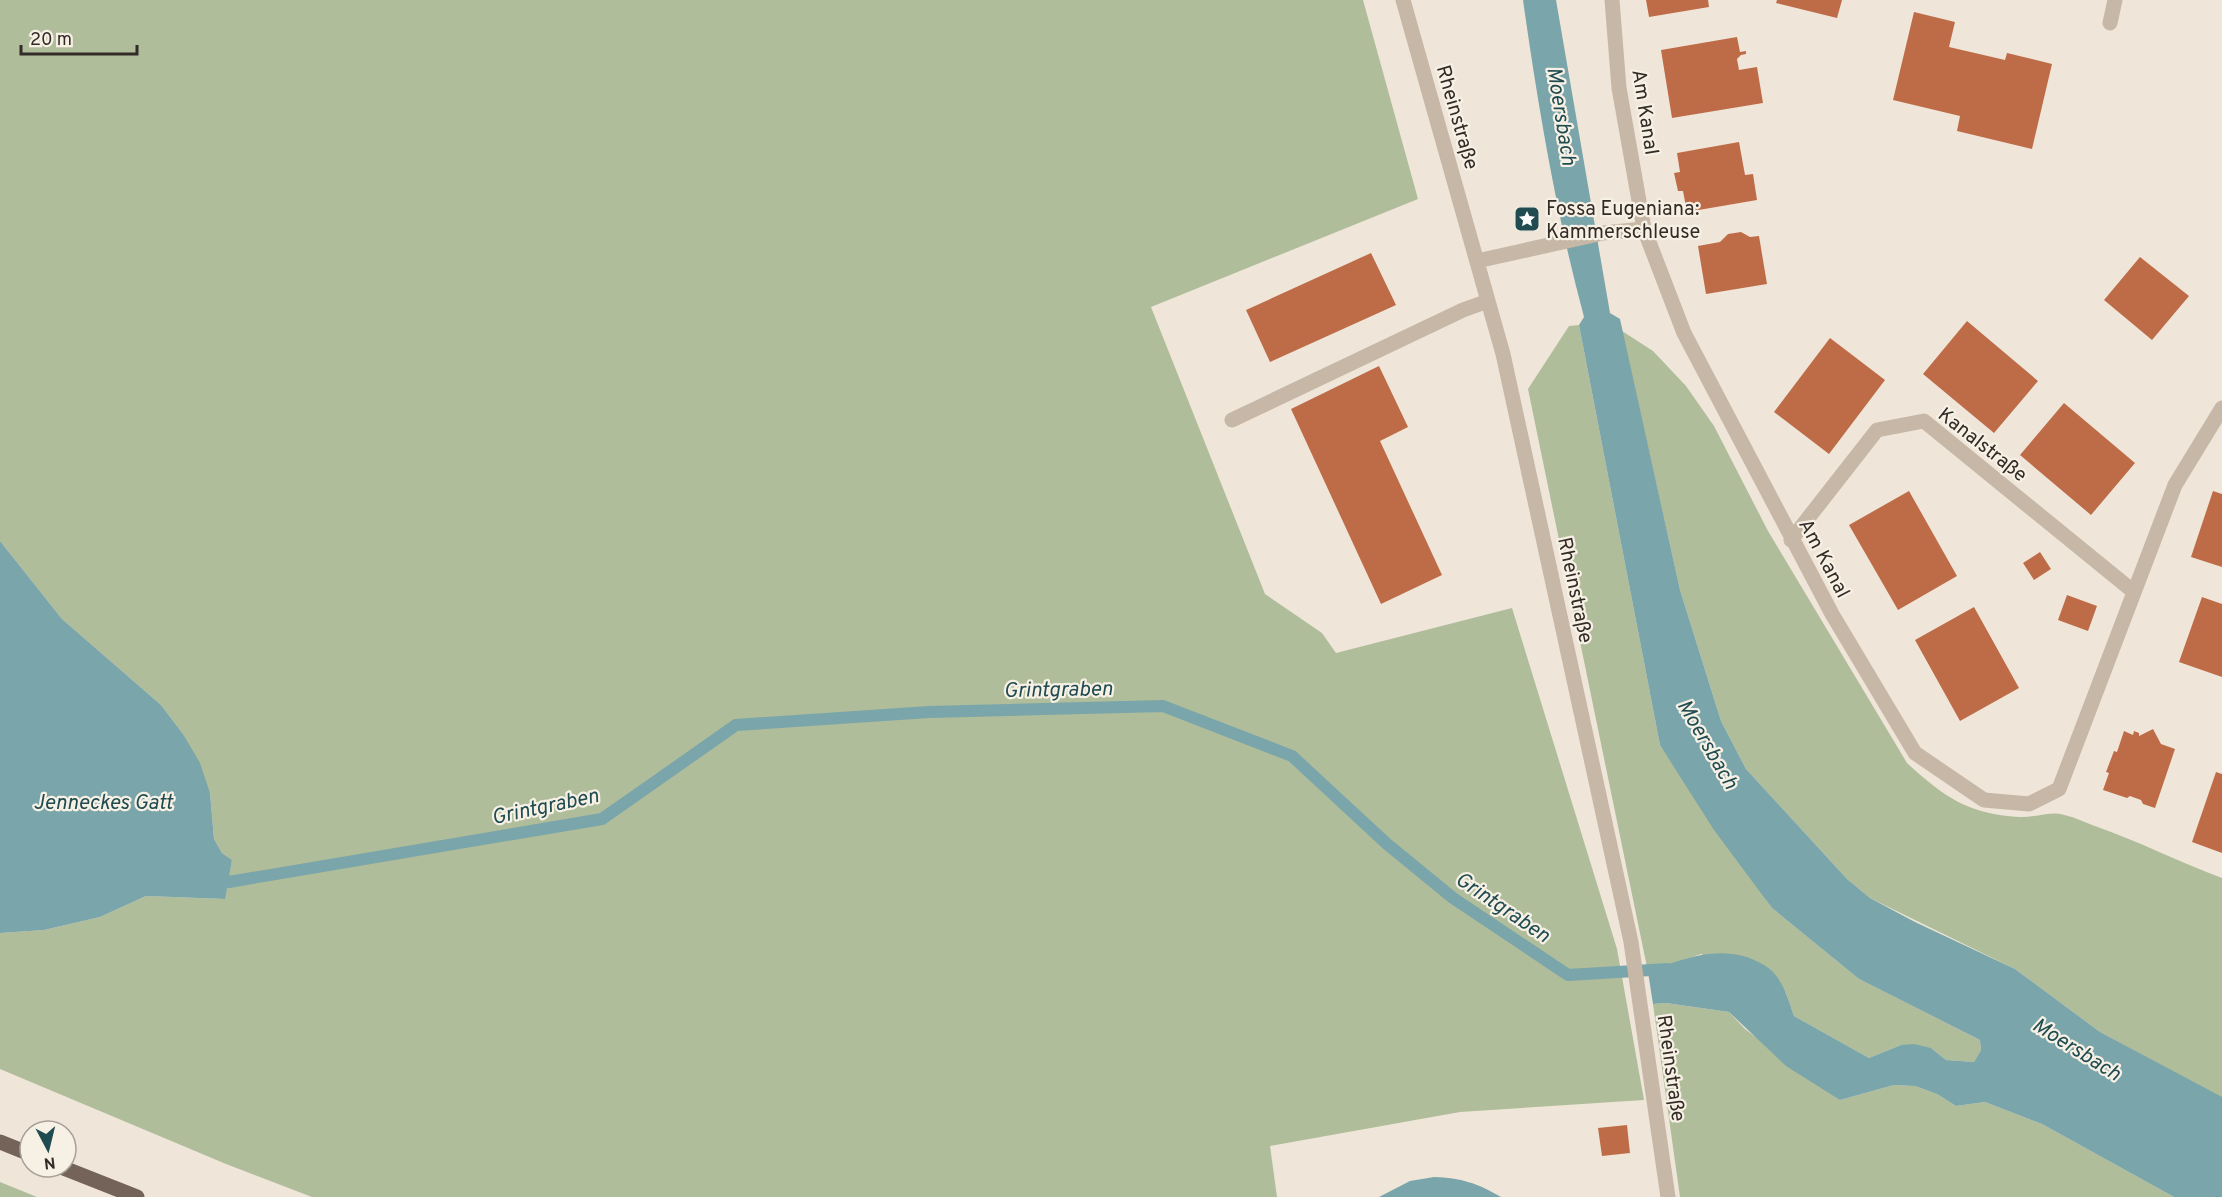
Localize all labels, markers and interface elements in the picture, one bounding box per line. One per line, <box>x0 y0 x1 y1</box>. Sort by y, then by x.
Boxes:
scale bar <box>21 18 136 56</box>
text: 20 m <box>30 29 72 52</box>
street label: Rheinstraße <box>1429 62 1483 173</box>
water label: Moersbach <box>1539 65 1582 168</box>
street label: Am Kanal <box>1624 68 1664 157</box>
place label: Fossa Eugeniana: Kammerschleuse <box>1546 197 1700 246</box>
place icon: Fossa Eugeniana: Kammerschleuse <box>1512 204 1542 234</box>
street label: Kanalstraße <box>1932 403 2032 489</box>
street label: Am Kanal <box>1792 515 1855 603</box>
street label: Rheinstraße <box>1550 535 1598 646</box>
water label: Grintgraben <box>1003 676 1113 705</box>
water label: Moersbach <box>1670 695 1744 795</box>
water label: Grintgraben <box>489 783 602 832</box>
water label: Jenneckes Gatt <box>33 790 174 817</box>
water label: Grintgraben <box>1449 867 1555 950</box>
water label: Moersbach <box>2027 1012 2126 1088</box>
street label: Rheinstraße <box>1650 1013 1690 1123</box>
north arrow <box>18 1119 78 1179</box>
text: N <box>43 1151 57 1173</box>

